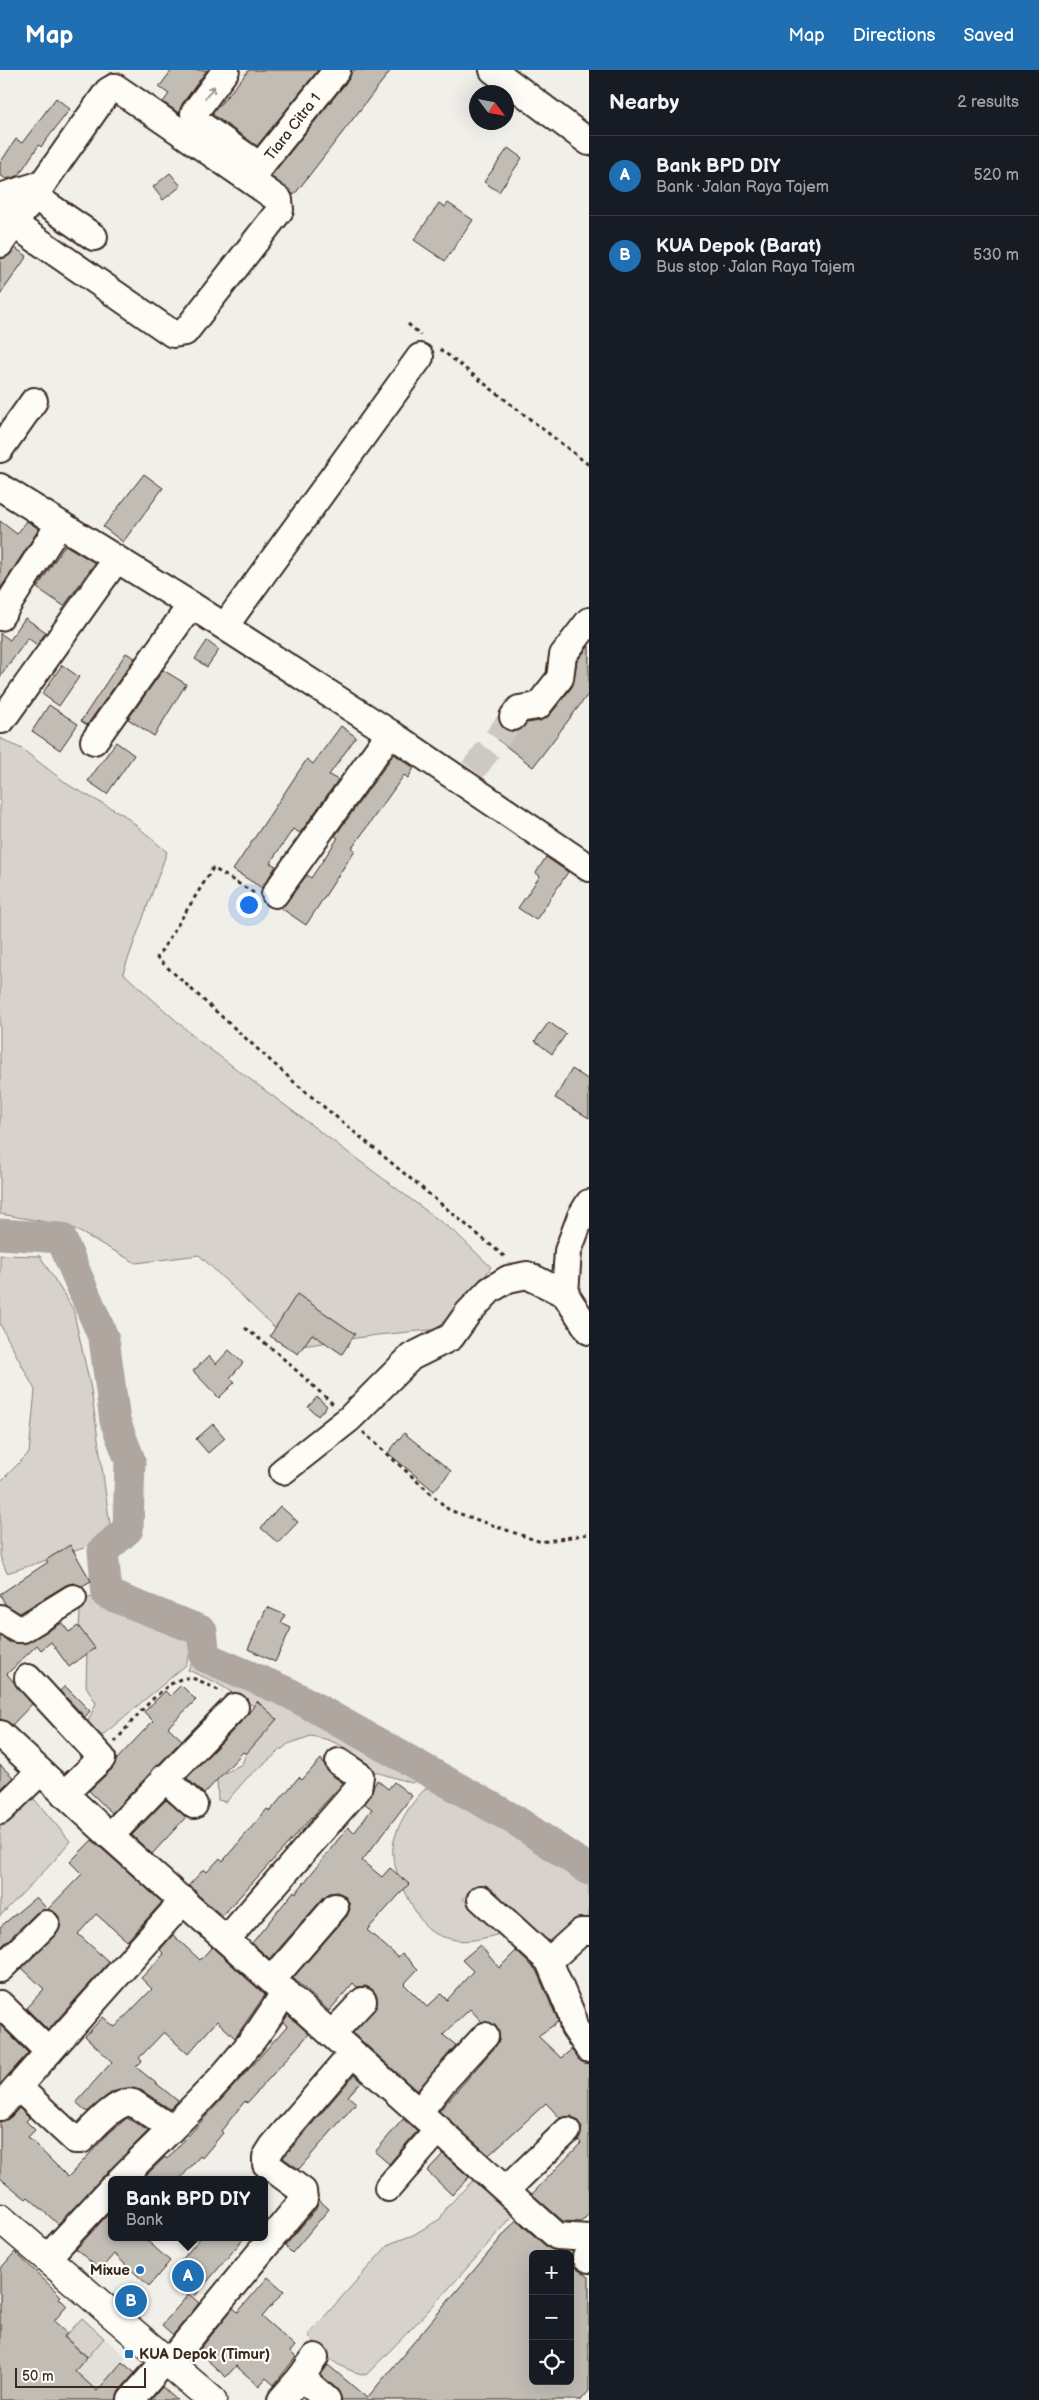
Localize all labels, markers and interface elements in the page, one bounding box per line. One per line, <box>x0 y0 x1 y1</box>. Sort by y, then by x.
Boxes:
text: Map <box>25 21 73 50</box>
text: Map <box>789 25 825 46</box>
text: Directions <box>853 25 935 46</box>
text: Saved <box>963 25 1014 46</box>
one-way arrow <box>205 85 215 99</box>
north arrow <box>469 85 514 130</box>
street label: Tiara Citra 1 <box>261 90 325 164</box>
text: Nearby <box>609 90 679 115</box>
text: 2 results <box>957 93 1019 112</box>
text: Bank BPD DIY <box>656 155 781 178</box>
text: A <box>620 166 630 185</box>
text: 520 m <box>973 166 1019 185</box>
text: Bank · Jalan Raya Tajem <box>656 178 829 197</box>
text: KUA Depok (Barat) <box>656 235 822 258</box>
text: B <box>619 246 631 265</box>
text: 530 m <box>973 246 1019 265</box>
text: Bus stop · Jalan Raya Tajem <box>656 258 855 277</box>
your location <box>236 892 262 918</box>
popup <box>108 2176 268 2241</box>
text: Bank BPD DIY <box>126 2188 250 2211</box>
text: Bank <box>126 2211 163 2230</box>
map controls <box>529 2250 574 2385</box>
button: + <box>529 2250 574 2295</box>
pin: A <box>172 2257 204 2295</box>
place label: Mixue <box>90 2261 130 2280</box>
marker: Mixue <box>134 2264 146 2276</box>
pin: B <box>115 2282 147 2320</box>
button: − <box>529 2295 574 2340</box>
button: locate <box>529 2340 574 2385</box>
place label: KUA Depok (Timur) <box>139 2345 270 2364</box>
marker: KUA Depok (Timur) <box>123 2348 135 2360</box>
scale bar <box>15 2365 146 2388</box>
text: 50 m <box>22 2368 54 2385</box>

